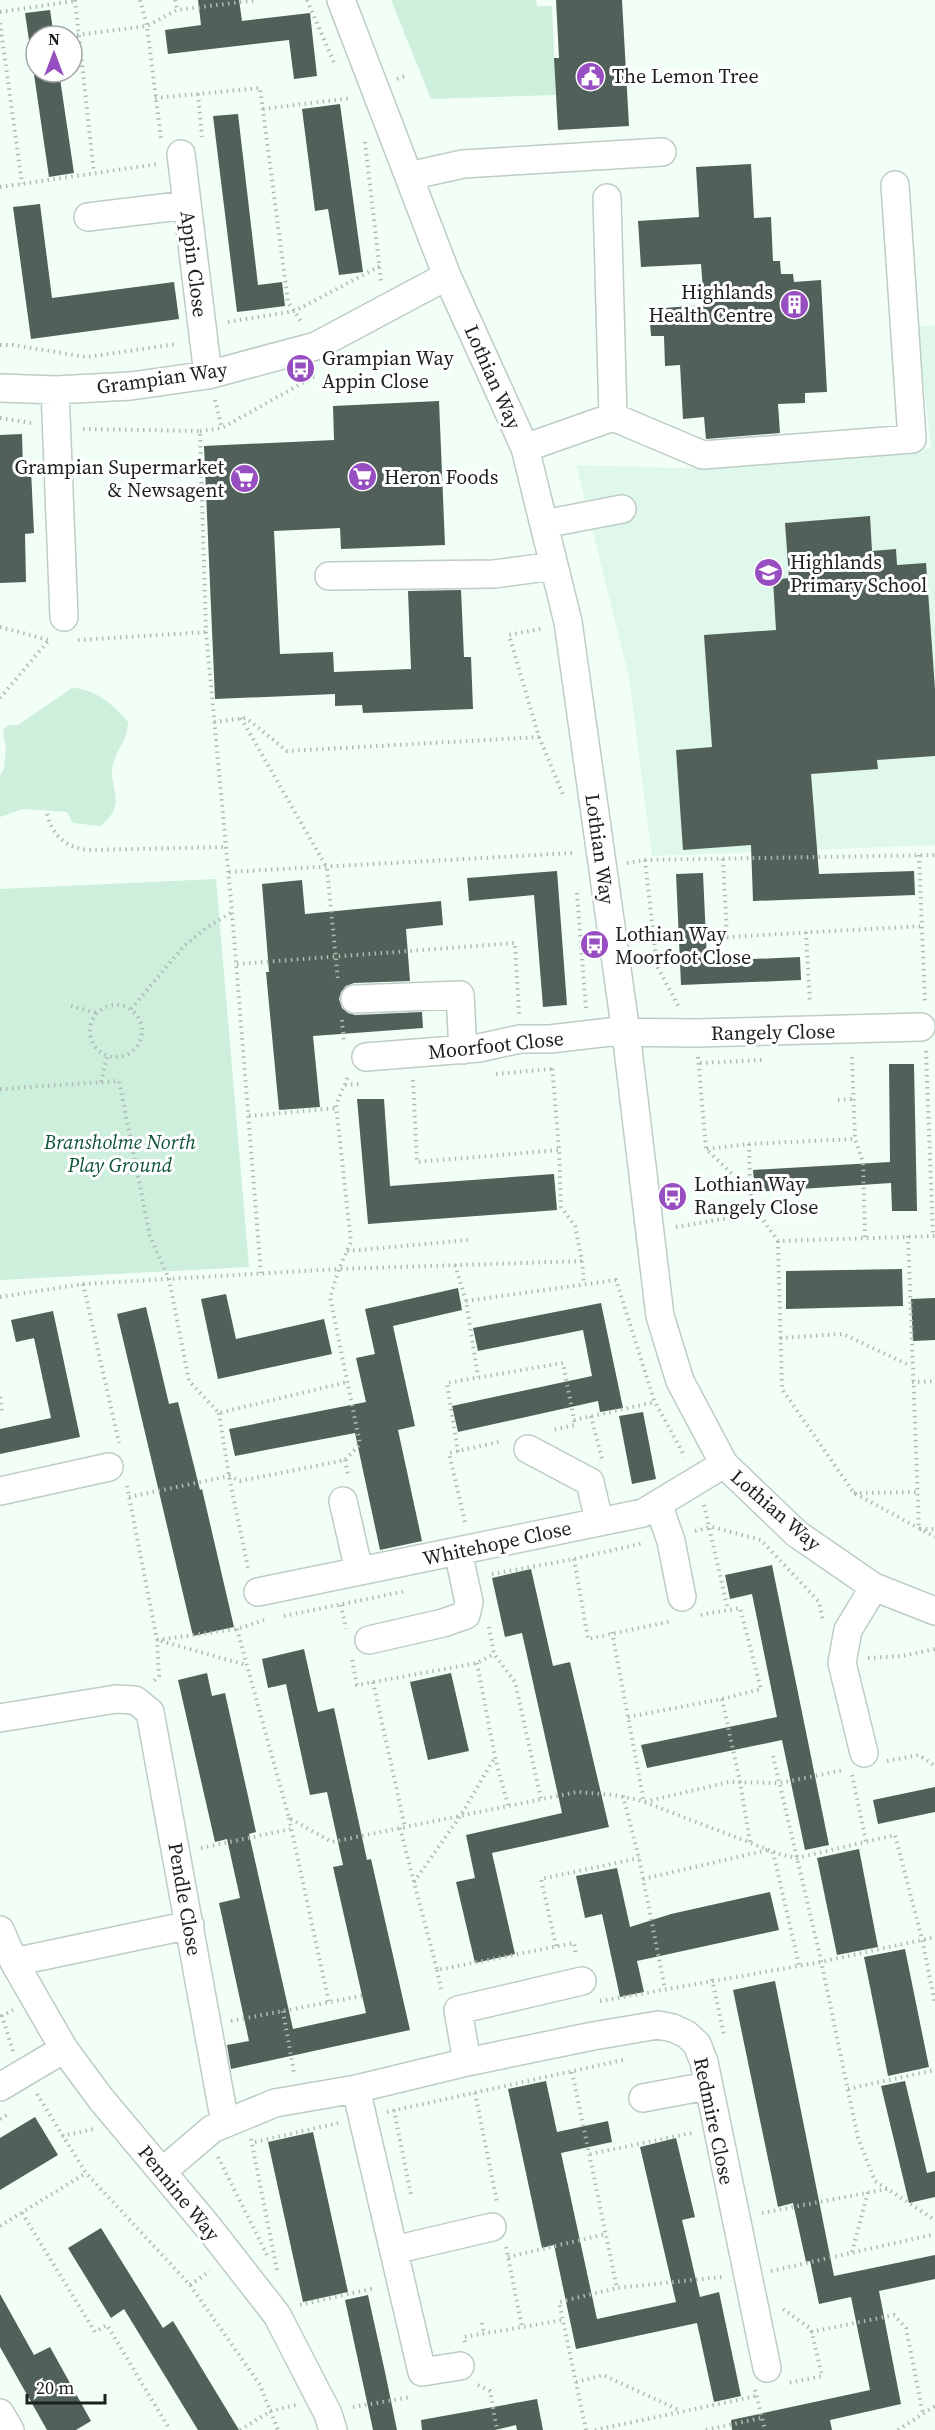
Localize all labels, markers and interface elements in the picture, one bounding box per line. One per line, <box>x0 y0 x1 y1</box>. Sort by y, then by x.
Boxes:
north arrow <box>24 24 84 84</box>
text: N <box>48 28 60 50</box>
public building icon: The Lemon Tree <box>575 60 607 92</box>
place label: The Lemon Tree <box>612 62 759 90</box>
street label: Appin Close <box>174 209 214 319</box>
place label: Highlands Health Centre <box>649 278 773 329</box>
building icon: Highlands Health Centre <box>778 288 810 320</box>
street label: Lothian Way <box>458 320 529 434</box>
place label: Grampian Way Appin Close <box>322 344 454 395</box>
bus stop icon: Grampian Way Appin Close <box>285 353 317 385</box>
street label: Grampian Way <box>95 355 230 401</box>
place label: Grampian Supermarket & Newsagent <box>14 453 224 504</box>
supermarket icon: Heron Foods <box>347 461 379 493</box>
supermarket icon: Grampian Supermarket & Newsagent <box>229 463 261 495</box>
place label: Heron Foods <box>384 463 498 491</box>
place label: Highlands Primary School <box>790 548 927 599</box>
school or university icon: Highlands Primary School <box>753 557 785 589</box>
street label: Lothian Way <box>578 792 622 907</box>
place label: Lothian Way Moorfoot Close <box>615 920 751 971</box>
bus stop icon: Lothian Way Moorfoot Close <box>578 929 610 961</box>
street label: Rangely Close <box>711 1017 835 1047</box>
street label: Moorfoot Close <box>427 1024 565 1066</box>
park label: Bransholme North Play Ground <box>43 1128 196 1179</box>
place label: Lothian Way Rangely Close <box>694 1170 818 1221</box>
bus stop icon: Lothian Way Rangely Close <box>657 1180 689 1212</box>
street label: Lothian Way <box>725 1463 828 1558</box>
street label: Whitehope Close <box>420 1514 574 1572</box>
street label: Pendle Close <box>161 1840 209 1958</box>
street label: Redmire Close <box>687 2055 741 2187</box>
street label: Pennine Way <box>132 2139 227 2248</box>
scale bar <box>27 2367 105 2405</box>
text: 20 m <box>36 2375 74 2400</box>

